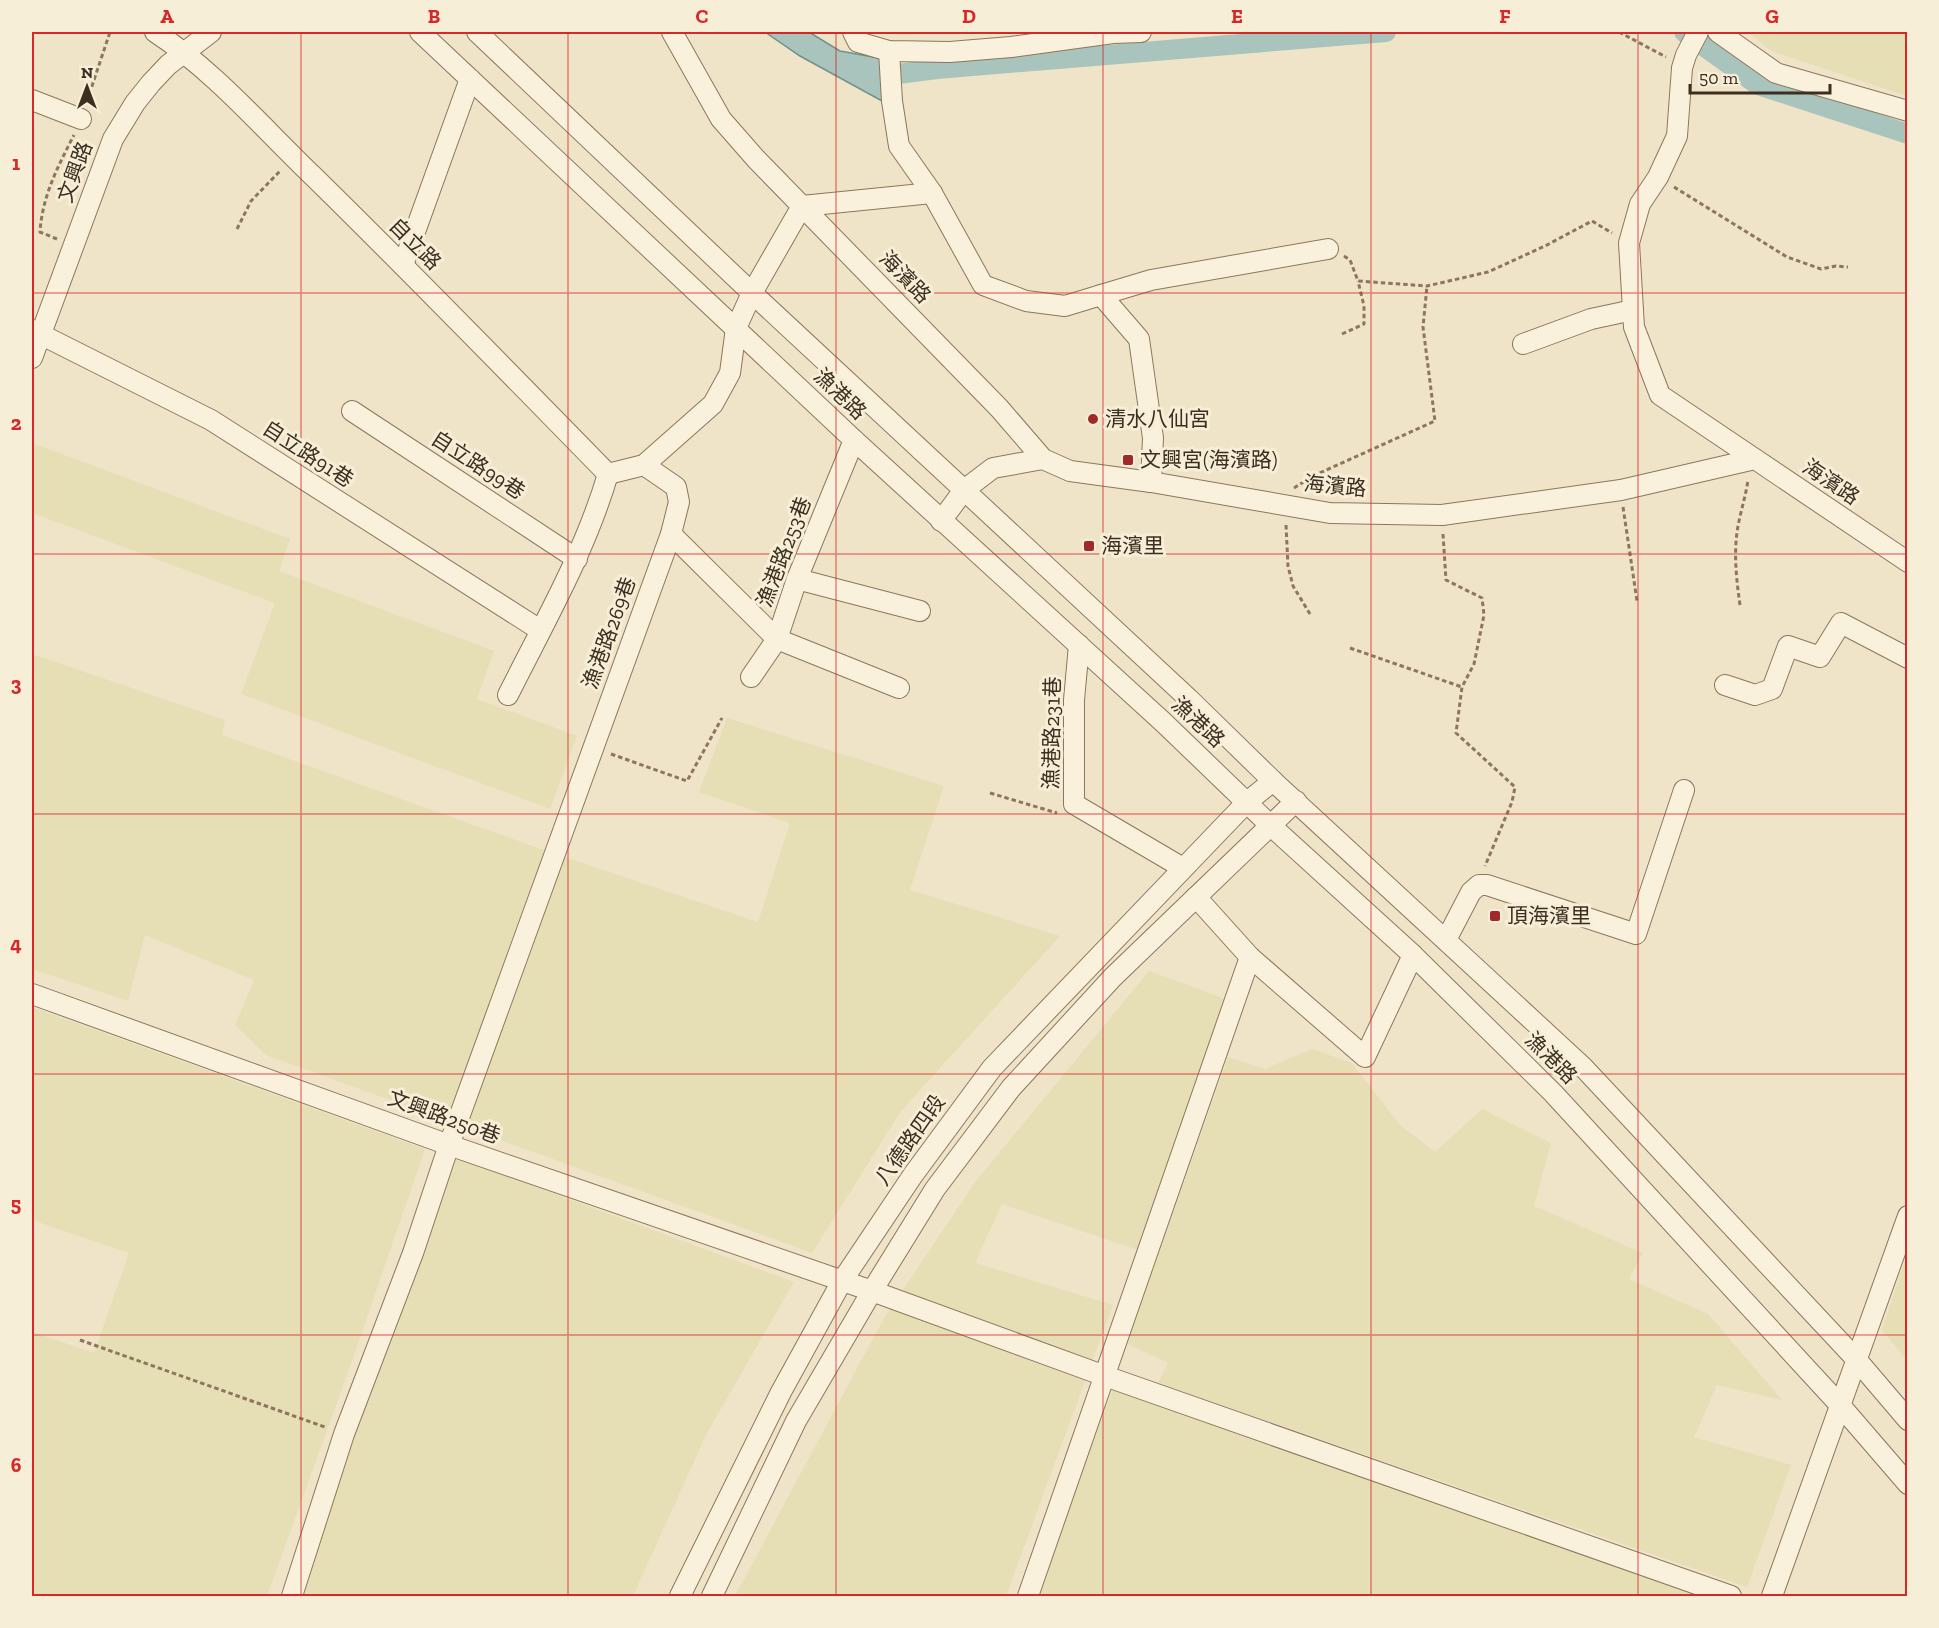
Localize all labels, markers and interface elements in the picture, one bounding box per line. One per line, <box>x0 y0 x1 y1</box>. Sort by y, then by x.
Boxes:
text: A <box>160 4 174 28</box>
text: B <box>428 4 440 28</box>
text: C <box>696 4 709 28</box>
text: D <box>962 4 976 28</box>
text: E <box>1231 4 1243 28</box>
text: F <box>1499 4 1511 28</box>
text: G <box>1765 4 1779 28</box>
north arrow <box>57 57 117 117</box>
scale bar <box>1690 57 1830 95</box>
text: N <box>81 63 93 82</box>
text: 50 m <box>1699 67 1739 89</box>
street label: 文興路 <box>52 138 97 206</box>
text: 1 <box>12 151 20 175</box>
street label: 自立路 <box>384 213 446 275</box>
street label: 海濱路 <box>874 245 936 308</box>
street label: 漁港路 <box>809 363 872 425</box>
place label: 清水八仙宮 <box>1105 406 1210 431</box>
text: 2 <box>11 411 22 435</box>
marker: 清水八仙宮 <box>1086 412 1100 426</box>
street label: 自立路91巷 <box>258 415 358 492</box>
street label: 自立路99巷 <box>427 425 530 504</box>
place label: 文興宮(海濱路) <box>1140 447 1278 472</box>
marker: 文興宮(海濱路) <box>1121 453 1135 467</box>
street label: 海濱路 <box>1798 454 1864 510</box>
street label: 海濱路 <box>1303 470 1368 501</box>
street label: 漁港路253巷 <box>751 493 816 610</box>
place label: 海濱里 <box>1101 533 1164 558</box>
marker: 海濱里 <box>1082 539 1096 553</box>
street label: 漁港路269巷 <box>577 574 640 692</box>
text: 3 <box>11 672 22 696</box>
street label: 漁港路231巷 <box>1038 676 1065 790</box>
street label: 漁港路 <box>1167 691 1230 752</box>
place label: 頂海濱里 <box>1507 903 1591 928</box>
marker: 頂海濱里 <box>1488 909 1502 923</box>
text: 4 <box>10 932 22 956</box>
street label: 漁港路 <box>1520 1027 1582 1089</box>
street label: 文興路250巷 <box>385 1085 504 1148</box>
street label: 八德路四段 <box>869 1090 950 1190</box>
text: 5 <box>11 1192 21 1216</box>
text: 6 <box>11 1453 22 1477</box>

